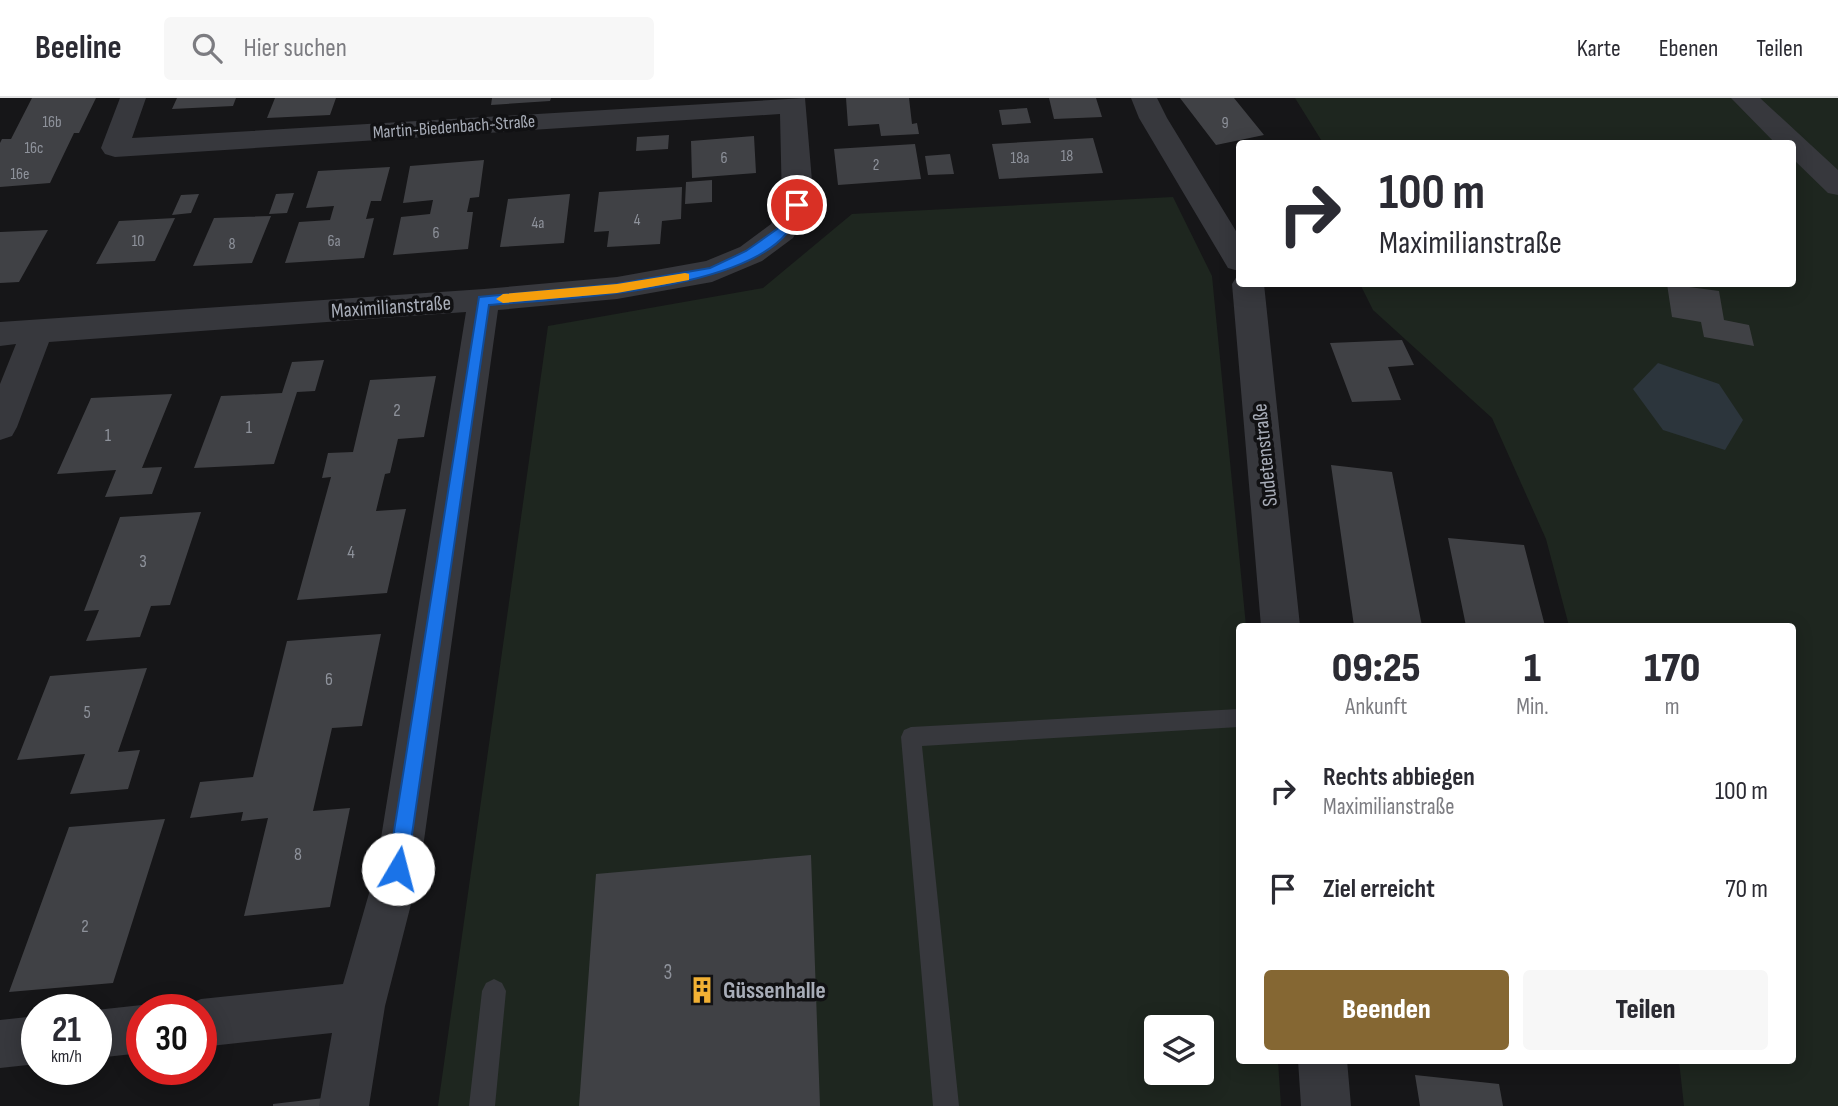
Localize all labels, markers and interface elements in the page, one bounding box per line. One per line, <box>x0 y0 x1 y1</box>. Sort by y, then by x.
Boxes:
search box <box>164 17 654 80</box>
text: Beeline <box>35 28 122 68</box>
icon: search <box>188 29 226 67</box>
text: Hier suchen <box>244 33 347 64</box>
text: Karte <box>1577 34 1621 63</box>
text: Ebenen <box>1659 34 1718 63</box>
text: Teilen <box>1756 34 1803 63</box>
street label: Martin-Biedenbach-Straße <box>372 111 536 143</box>
house number: 16b <box>42 113 62 132</box>
house number: 9 <box>1221 114 1229 133</box>
house number: 16c <box>24 139 44 158</box>
house number: 18 <box>1061 147 1073 166</box>
house number: 6 <box>720 149 728 168</box>
house number: 18a <box>1011 149 1029 168</box>
house number: 2 <box>873 156 879 175</box>
text: 100 m <box>1379 164 1485 223</box>
house number: 16e <box>10 165 30 184</box>
icon: right <box>1264 168 1355 259</box>
pin <box>767 175 827 235</box>
icon: arrive <box>778 186 816 224</box>
house number: 4 <box>634 211 641 230</box>
house number: 4a <box>532 214 544 233</box>
house number: 6 <box>432 224 440 243</box>
text: Maximilianstraße <box>1379 224 1562 263</box>
house number: 10 <box>132 232 144 251</box>
house number: 6a <box>327 232 341 251</box>
house number: 8 <box>228 235 236 254</box>
street label: Maximilianstraße <box>330 290 452 324</box>
house number: 2 <box>393 400 401 421</box>
street label: Sudetenstraße <box>1247 402 1283 508</box>
house number: 1 <box>246 417 253 438</box>
house number: 1 <box>105 425 112 446</box>
house number: 4 <box>347 542 355 563</box>
house number: 3 <box>139 551 147 572</box>
text: 09:25 <box>1332 643 1421 694</box>
text: 1 <box>1524 643 1541 694</box>
text: 170 <box>1644 643 1700 694</box>
house number: 6 <box>325 669 333 690</box>
text: Ankunft <box>1345 693 1407 721</box>
text: Min. <box>1516 693 1548 721</box>
text: m <box>1665 693 1680 721</box>
house number: 5 <box>83 702 91 723</box>
text: Rechts abbiegen <box>1323 762 1475 793</box>
icon: right <box>1264 772 1302 810</box>
text: 100 m <box>1715 776 1768 807</box>
text: Maximilianstraße <box>1323 793 1454 821</box>
position arrow <box>361 832 435 906</box>
house number: 8 <box>294 844 302 865</box>
icon: arrive <box>1264 870 1302 908</box>
text: Ziel erreicht <box>1323 874 1435 905</box>
text: 70 m <box>1725 874 1768 905</box>
house number: 2 <box>81 916 89 937</box>
house number: 3 <box>664 960 672 985</box>
button: Beenden <box>1264 970 1509 1050</box>
button: Teilen <box>1523 970 1768 1050</box>
building icon: Güssenhalle <box>687 975 717 1005</box>
place label: Güssenhalle <box>723 976 826 1005</box>
speed limit sign: 30 <box>126 994 217 1085</box>
text: 21 <box>52 1009 81 1052</box>
map controls <box>1144 1015 1214 1085</box>
button: layers <box>1144 1015 1214 1085</box>
text: km/h <box>51 1046 82 1067</box>

